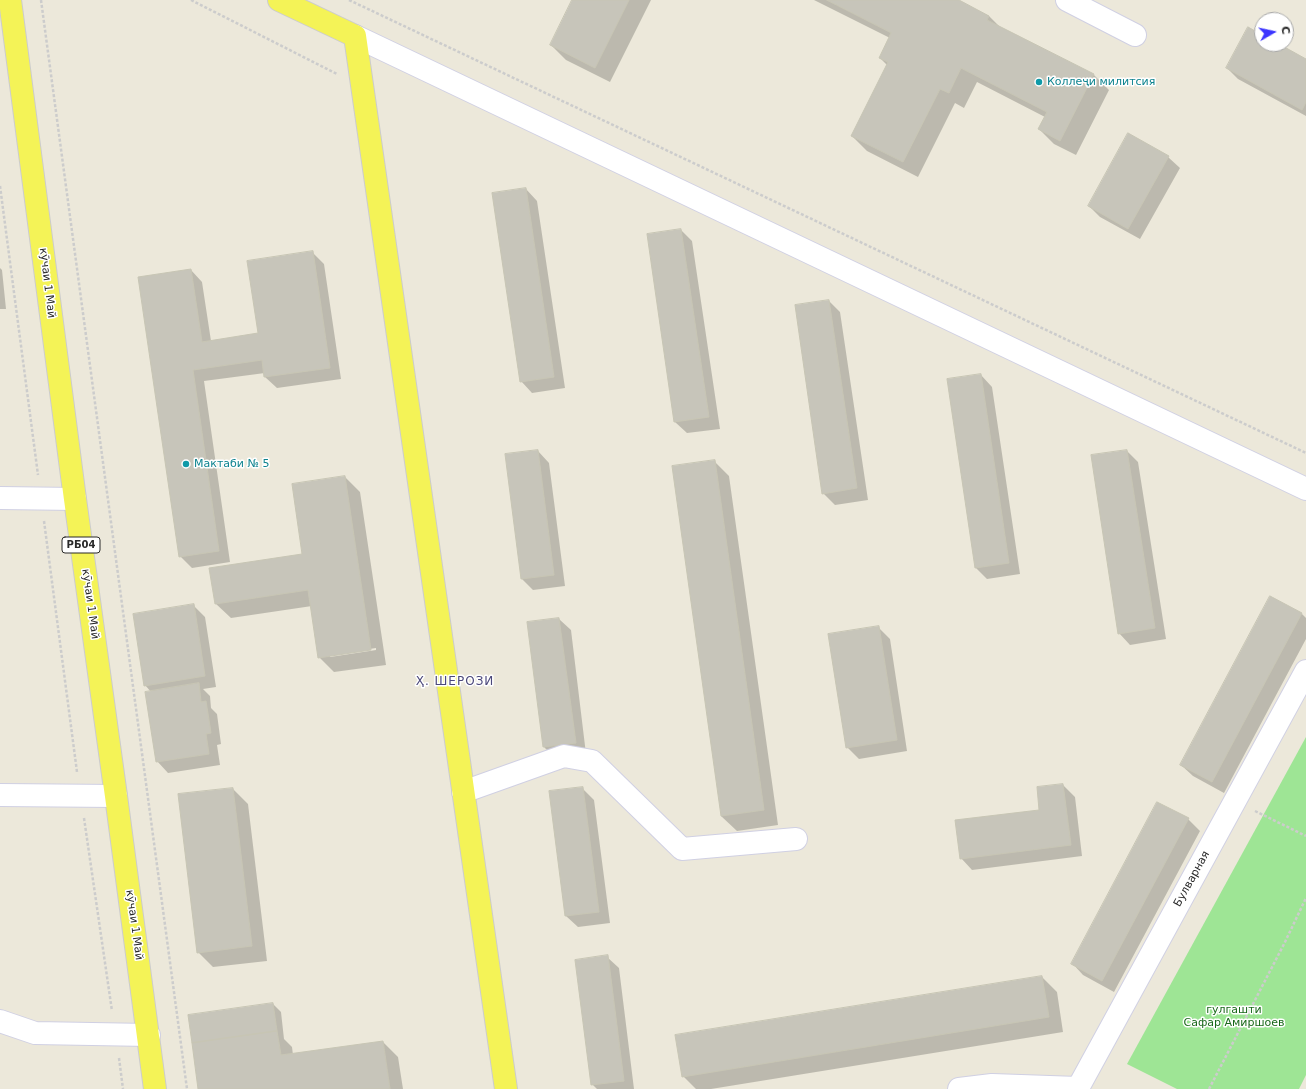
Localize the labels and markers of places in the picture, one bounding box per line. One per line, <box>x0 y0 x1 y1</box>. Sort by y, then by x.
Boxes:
place label: Коллеҷи милитсия <box>1047 75 1155 89</box>
marker: Коллеҷи милитсия <box>1034 77 1044 87</box>
place label: Мактаби № 5 <box>194 457 269 471</box>
marker: Мактаби № 5 <box>181 459 191 469</box>

